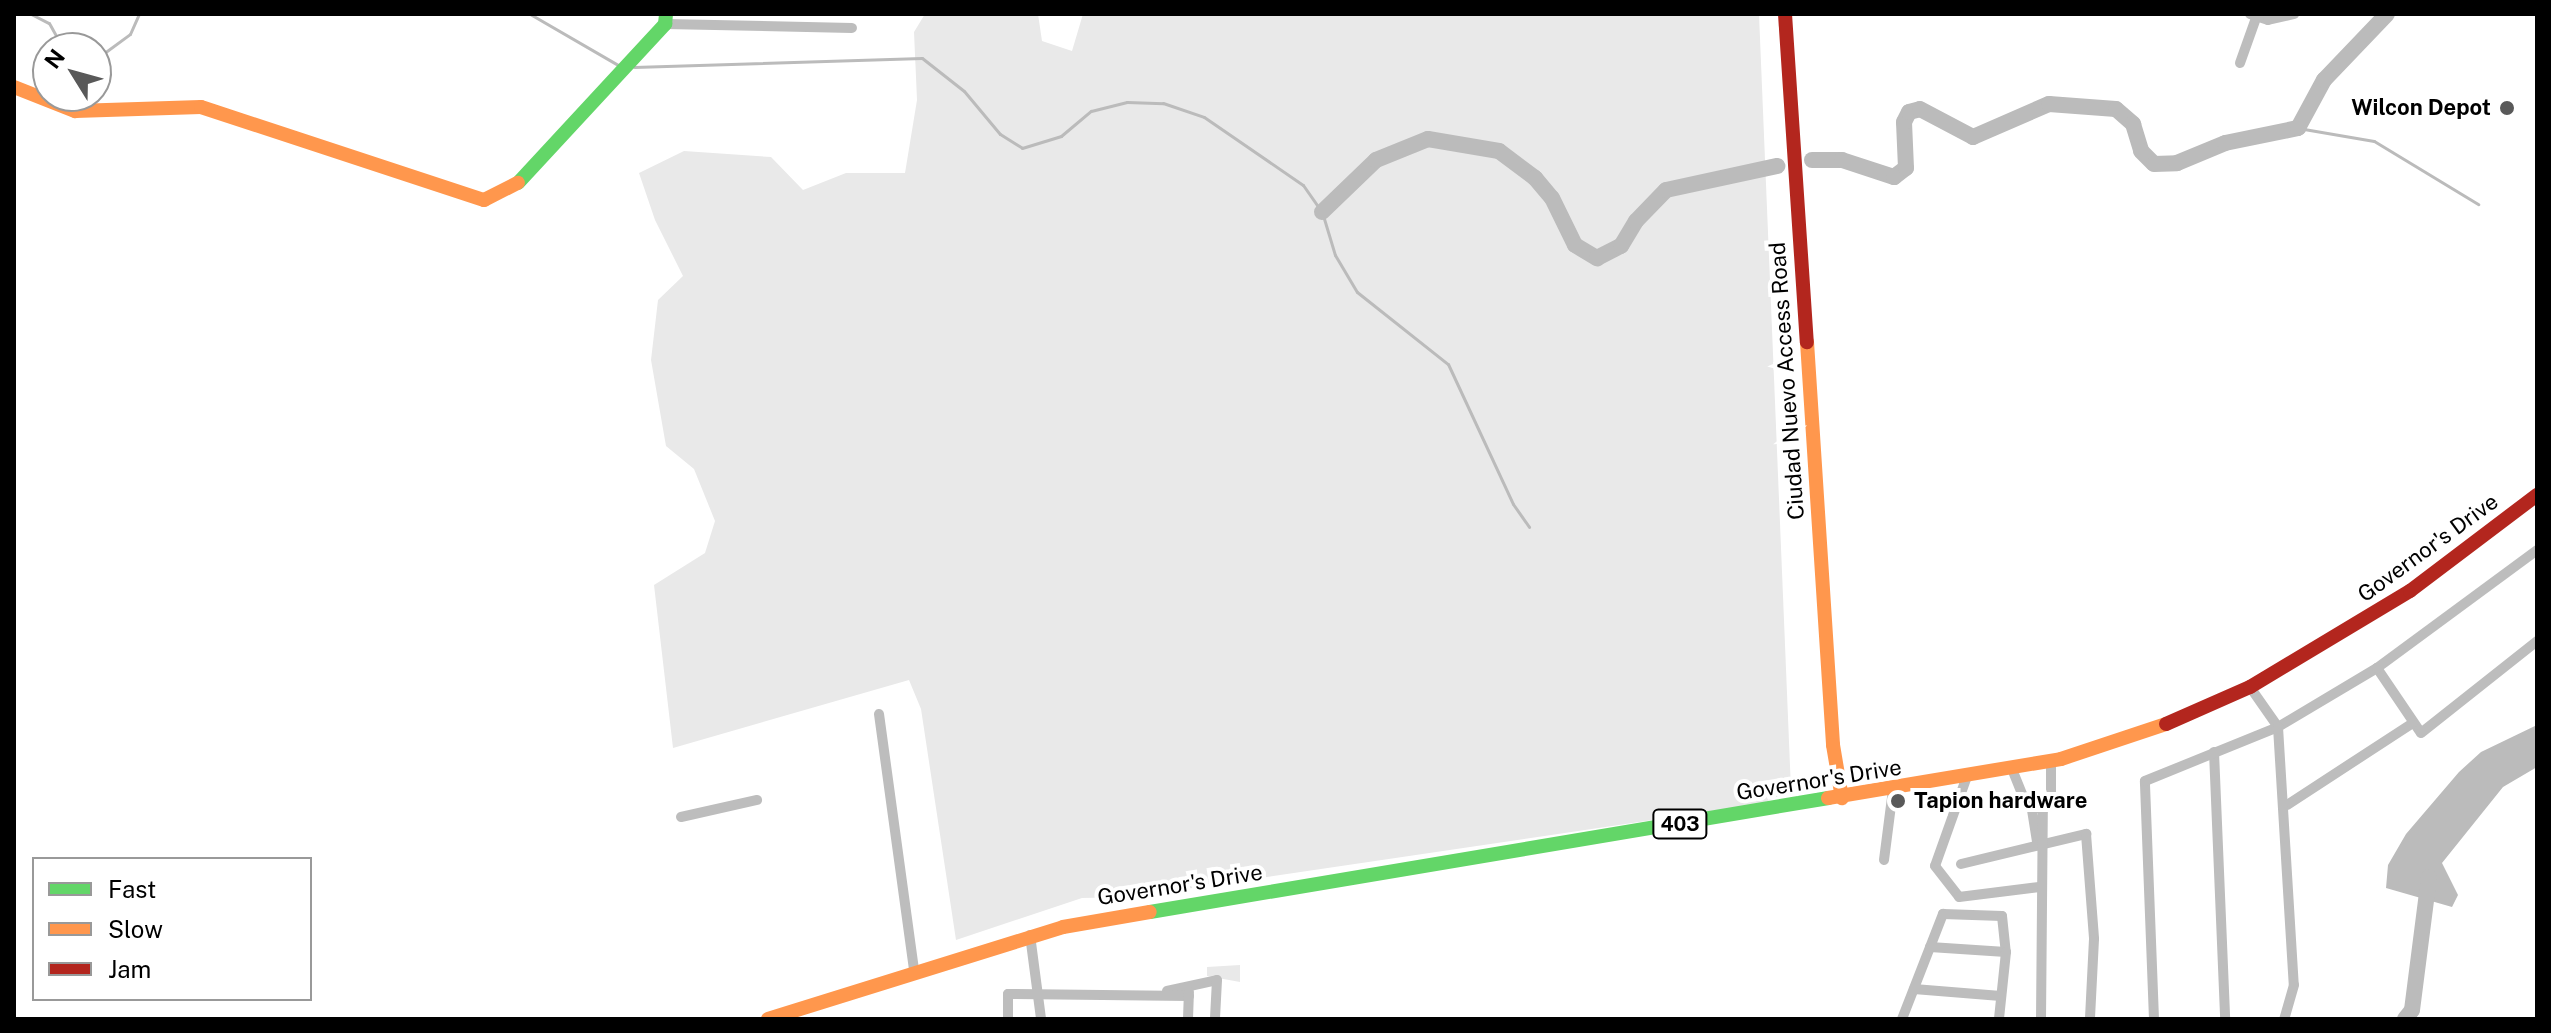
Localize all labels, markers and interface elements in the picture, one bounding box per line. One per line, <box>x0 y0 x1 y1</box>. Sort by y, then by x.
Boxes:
north arrow <box>32 32 112 112</box>
text: N <box>39 44 70 73</box>
place label: Wilcon Depot <box>2351 95 2491 121</box>
marker: Wilcon Depot <box>2498 99 2516 117</box>
street label: Ciudad Nuevo Access Road <box>1764 241 1810 521</box>
street label: Governor's Drive <box>2353 488 2503 608</box>
street label: Governor's Drive <box>1734 754 1904 806</box>
place label: Tapion hardware <box>1914 788 2088 814</box>
marker: Tapion hardware <box>1889 792 1907 810</box>
road number: 403 <box>1652 808 1708 840</box>
legend <box>32 857 312 1001</box>
street label: Governor's Drive <box>1095 859 1265 911</box>
text: Fast <box>108 875 156 903</box>
text: Slow <box>108 915 163 943</box>
text: Jam <box>108 955 151 983</box>

